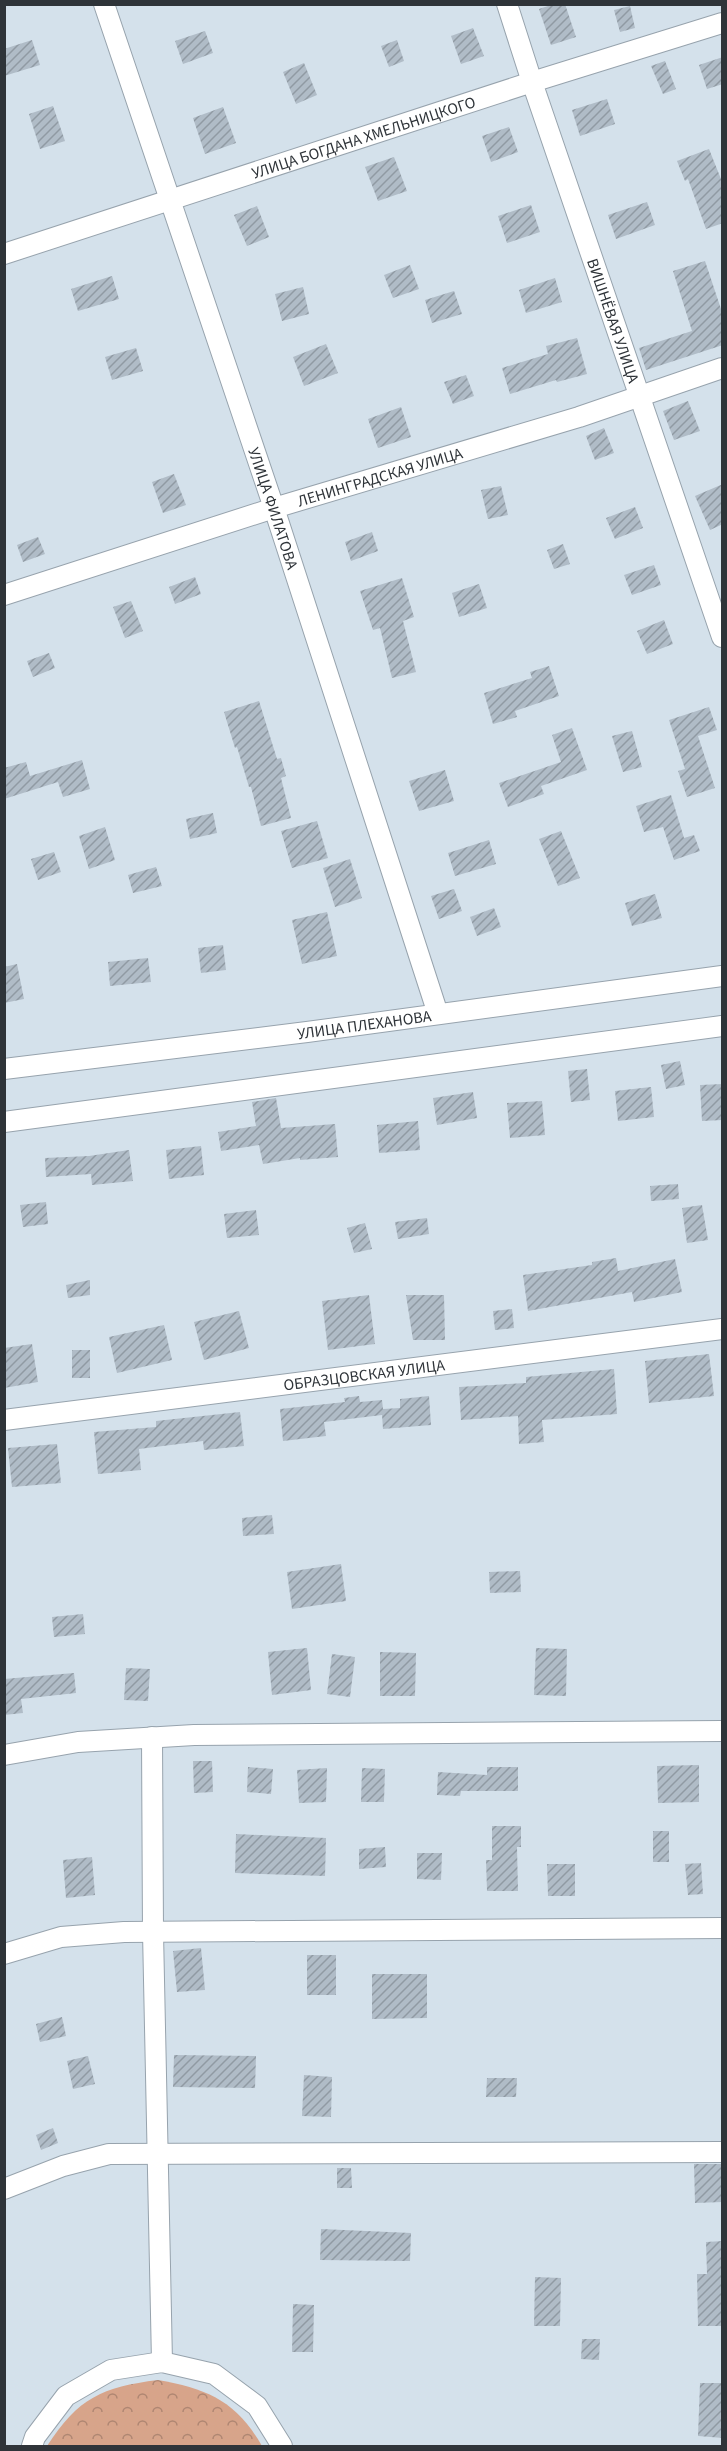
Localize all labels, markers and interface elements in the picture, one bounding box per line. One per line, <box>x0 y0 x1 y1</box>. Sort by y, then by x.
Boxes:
street label: УЛИЦА БОГДАНА ХМЕЛЬНИЦКОГО <box>249 91 478 185</box>
street label: ВИШНЁВАЯ УЛИЦА <box>581 256 644 386</box>
street label: ЛЕНИНГРАДСКАЯ УЛИЦА <box>295 442 466 512</box>
street label: УЛИЦА ФИЛАТОВА <box>242 445 303 573</box>
street label: УЛИЦА ПЛЕХАНОВА <box>296 1005 433 1045</box>
street label: ОБРАЗЦОВСКАЯ УЛИЦА <box>282 1354 446 1396</box>

